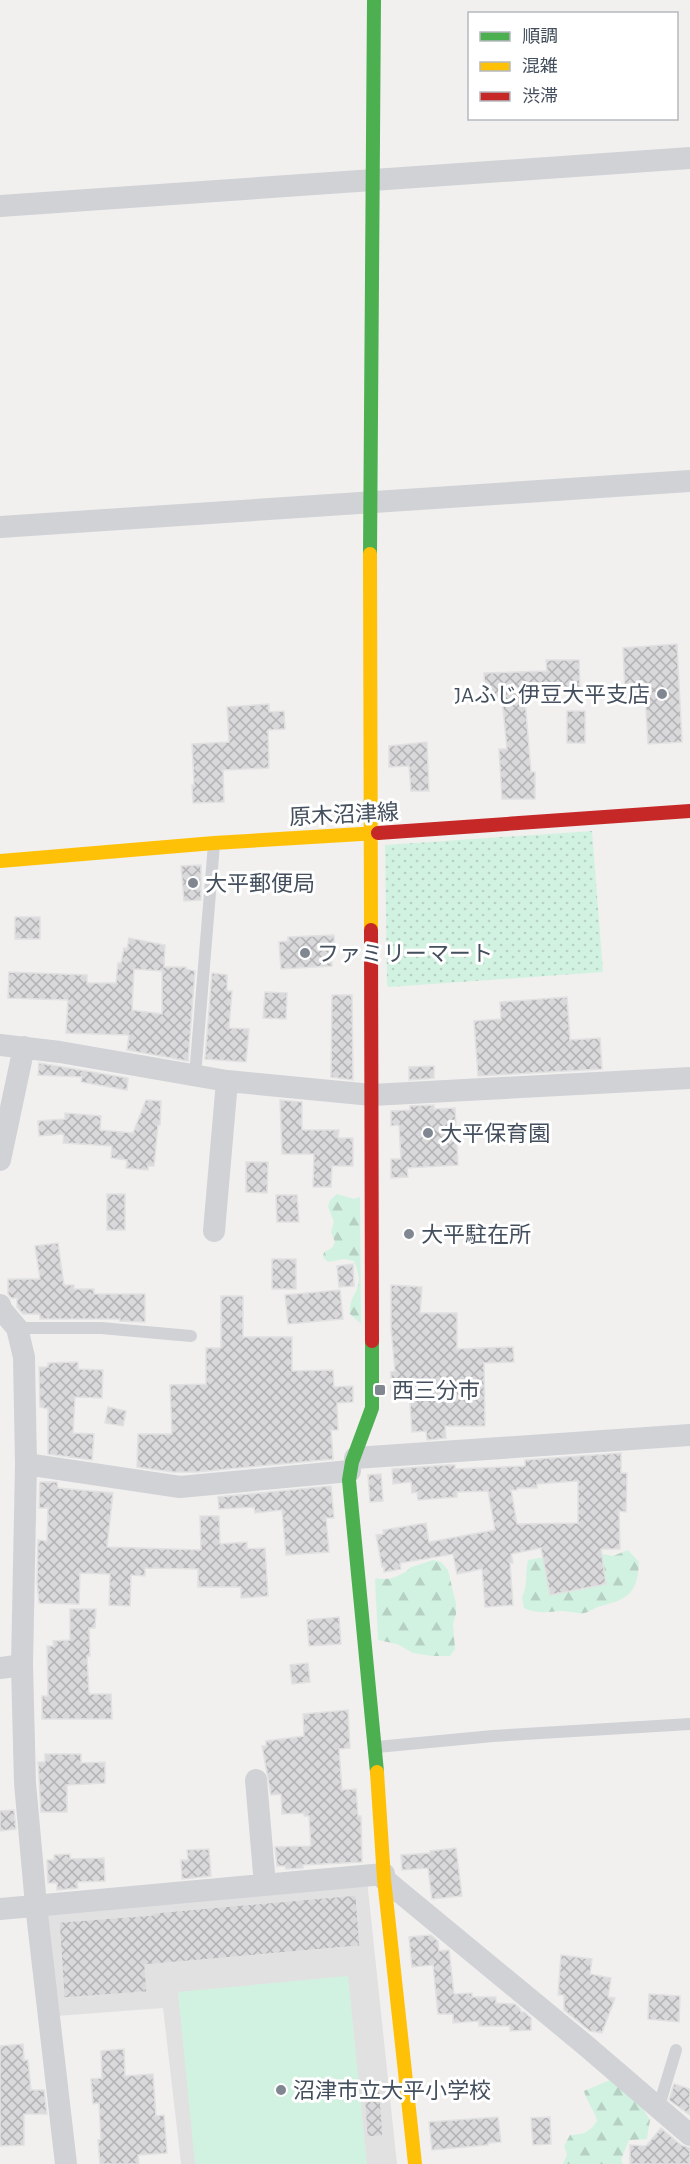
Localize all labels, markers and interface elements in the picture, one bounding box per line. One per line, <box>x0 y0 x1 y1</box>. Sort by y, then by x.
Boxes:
legend <box>468 12 678 120</box>
text: 順調 <box>522 28 558 46</box>
text: 混雑 <box>522 56 558 76</box>
text: 渋滞 <box>522 87 558 106</box>
place label: JAふじ伊豆大平支店 <box>454 683 650 706</box>
marker: JAふじ伊豆大平支店 <box>655 687 669 701</box>
street label: 原木沼津線 <box>288 800 400 829</box>
place label: 大平郵便局 <box>205 872 315 895</box>
marker: 大平郵便局 <box>186 876 200 890</box>
place label: ファミリーマート <box>317 943 493 965</box>
marker: ファミリーマート <box>298 946 312 960</box>
place label: 大平保育園 <box>440 1122 550 1145</box>
marker: 大平保育園 <box>421 1126 435 1140</box>
place label: 大平駐在所 <box>421 1223 531 1246</box>
marker: 大平駐在所 <box>402 1227 416 1241</box>
place label: 西三分市 <box>392 1379 480 1402</box>
marker: 西三分市 <box>373 1383 387 1397</box>
place label: 沼津市立大平小学校 <box>293 2079 491 2102</box>
marker: 沼津市立大平小学校 <box>274 2083 288 2097</box>

